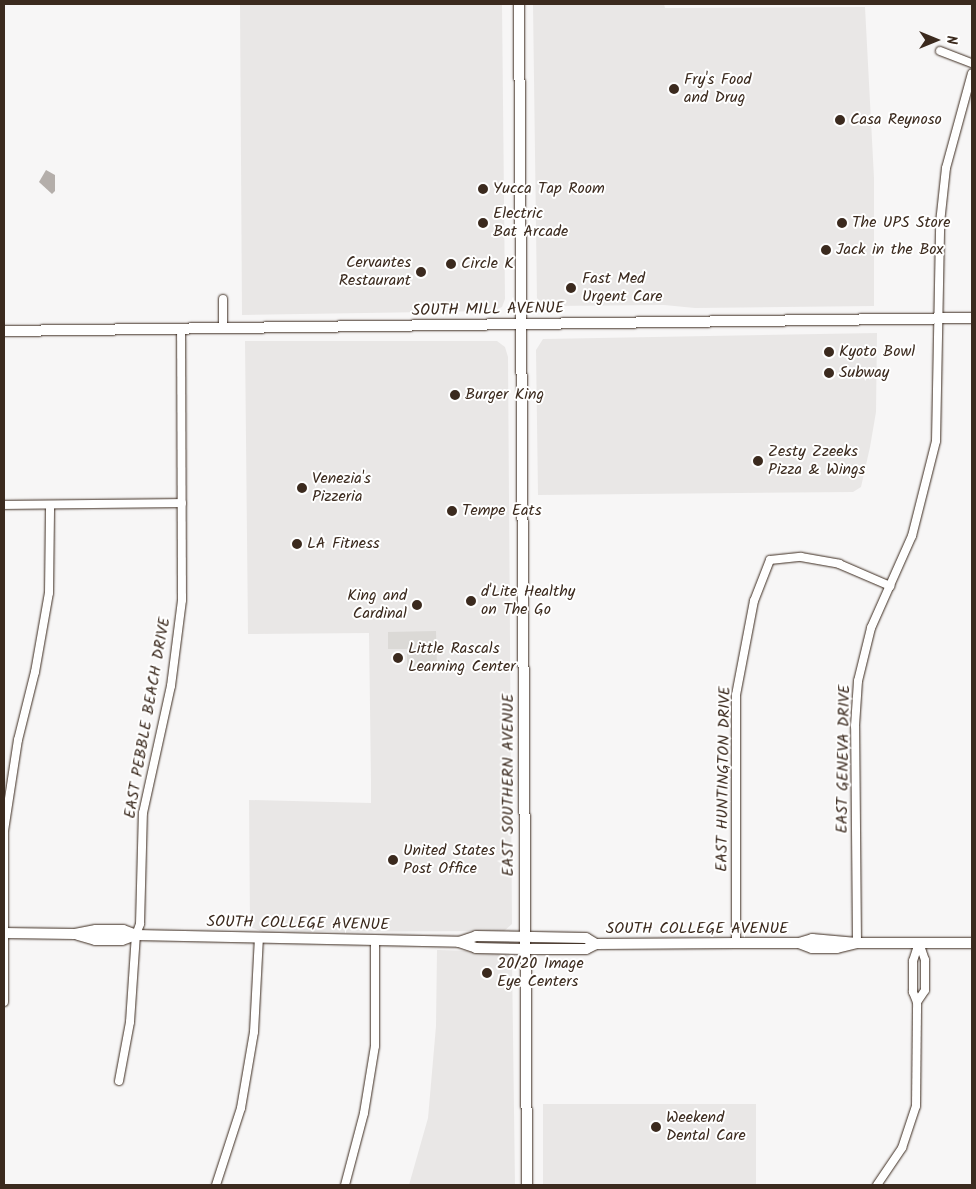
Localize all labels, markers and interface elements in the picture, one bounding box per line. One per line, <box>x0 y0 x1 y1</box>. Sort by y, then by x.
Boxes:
north arrow <box>911 15 961 65</box>
text: N <box>940 36 962 44</box>
place label: Fry's Food and Drug <box>684 70 752 108</box>
marker: Fry's Food and Drug <box>668 83 680 95</box>
place label: Casa Reynoso <box>850 110 942 130</box>
marker: Casa Reynoso <box>834 114 846 126</box>
place label: Yucca Tap Room <box>493 179 605 199</box>
marker: Yucca Tap Room <box>477 183 489 195</box>
place label: Electric Bat Arcade <box>493 204 568 242</box>
place label: The UPS Store <box>852 213 950 233</box>
marker: Electric Bat Arcade <box>477 217 489 229</box>
marker: The UPS Store <box>836 217 848 229</box>
place label: Jack in the Box <box>836 240 943 260</box>
marker: Jack in the Box <box>820 244 832 256</box>
place label: Cervantes Restaurant <box>339 253 411 291</box>
place label: Circle K <box>461 254 514 274</box>
marker: Circle K <box>445 258 457 270</box>
marker: Cervantes Restaurant <box>415 266 427 278</box>
place label: Fast Med Urgent Care <box>582 269 662 307</box>
marker: Fast Med Urgent Care <box>564 281 578 295</box>
street label: SOUTH MILL AVENUE <box>412 299 564 321</box>
place label: Kyoto Bowl <box>839 342 915 362</box>
marker: Kyoto Bowl <box>823 346 835 358</box>
place label: Subway <box>839 363 889 383</box>
marker: Subway <box>823 367 835 379</box>
place label: Burger King <box>465 385 544 405</box>
marker: Burger King <box>449 389 461 401</box>
place label: Zesty Zzeeks Pizza & Wings <box>768 442 865 480</box>
marker: Zesty Zzeeks Pizza & Wings <box>752 455 764 467</box>
place label: Venezia's Pizzeria <box>312 469 371 507</box>
marker: Venezia's Pizzeria <box>296 482 308 494</box>
place label: Tempe Eats <box>462 501 542 521</box>
marker: Tempe Eats <box>446 505 458 517</box>
place label: LA Fitness <box>307 534 380 554</box>
marker: LA Fitness <box>291 538 303 550</box>
place label: d'Lite Healthy on The Go <box>481 582 575 620</box>
place label: King and Cardinal <box>347 586 407 624</box>
marker: d'Lite Healthy on The Go <box>465 595 477 607</box>
marker: King and Cardinal <box>411 599 423 611</box>
street label: EAST PEBBLE BEACH DRIVE <box>121 616 175 820</box>
place label: Little Rascals Learning Center <box>408 639 516 677</box>
marker: Little Rascals Learning Center <box>392 652 404 664</box>
street label: EAST GENEVA DRIVE <box>833 684 855 834</box>
street label: EAST HUNTINGTON DRIVE <box>713 686 735 872</box>
street label: EAST SOUTHERN AVENUE <box>499 693 519 877</box>
place label: United States Post Office <box>403 841 495 879</box>
marker: United States Post Office <box>387 854 399 866</box>
street label: SOUTH COLLEGE AVENUE <box>206 913 390 935</box>
street label: SOUTH COLLEGE AVENUE <box>606 919 788 939</box>
place label: 20/20 Image Eye Centers <box>497 954 584 992</box>
marker: 20/20 Image Eye Centers <box>481 967 493 979</box>
place label: Weekend Dental Care <box>666 1108 746 1146</box>
marker: Weekend Dental Care <box>650 1121 662 1133</box>

